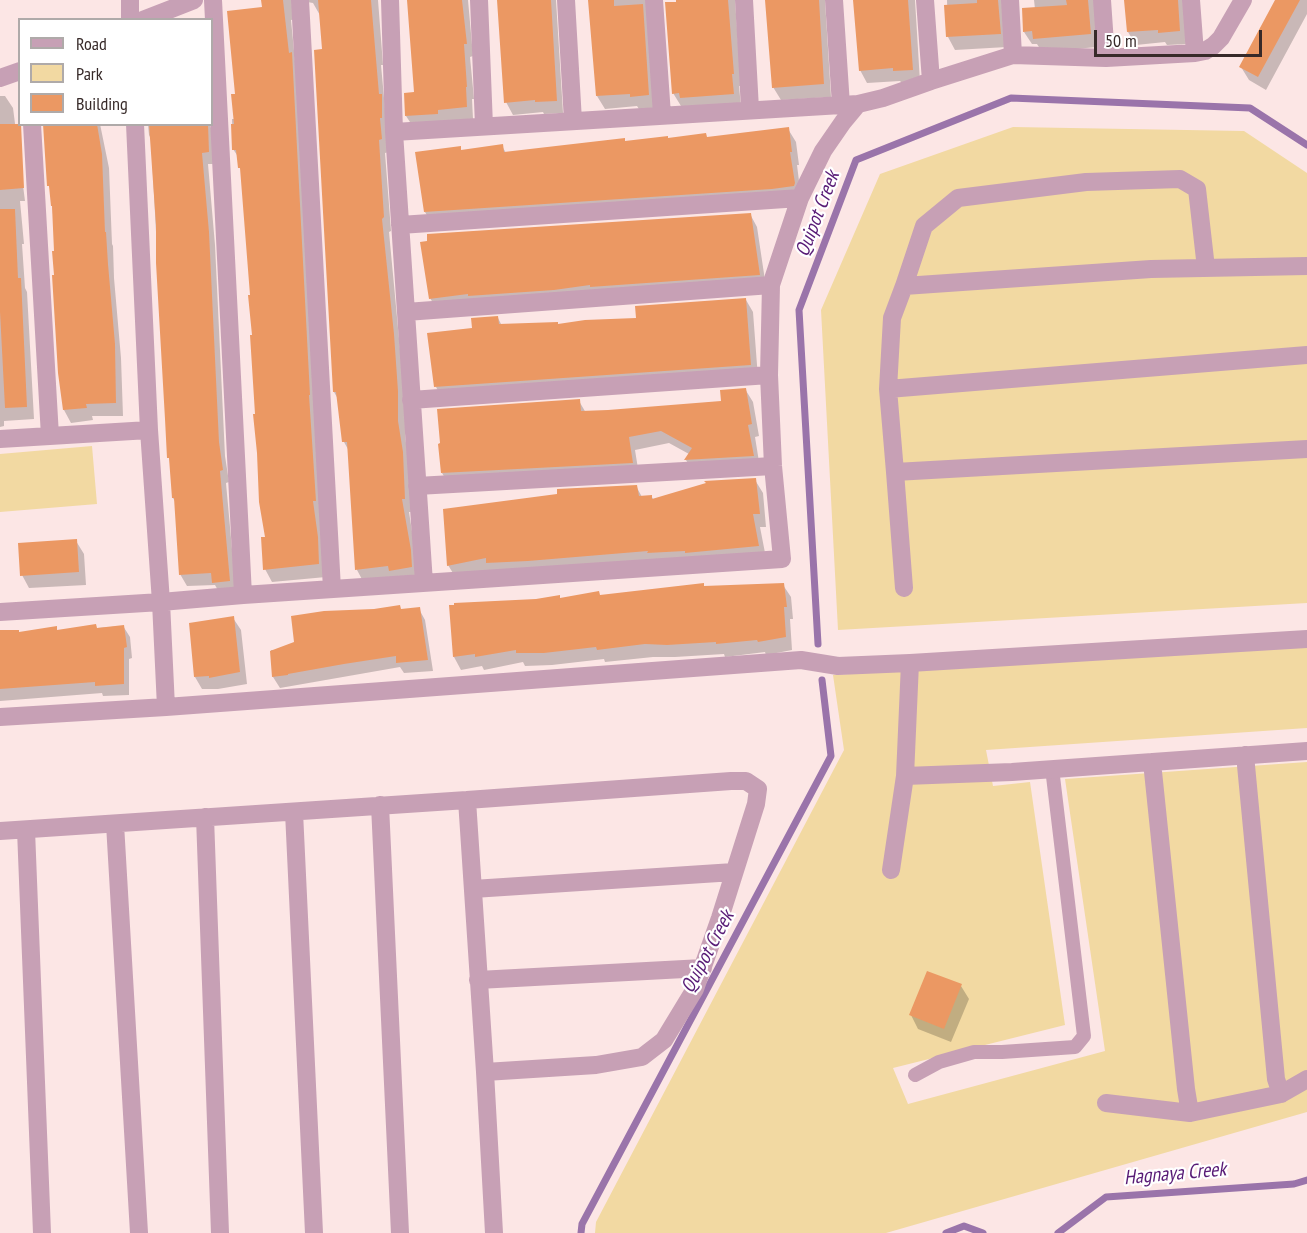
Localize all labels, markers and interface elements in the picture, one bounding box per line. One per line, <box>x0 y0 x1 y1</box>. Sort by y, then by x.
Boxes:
legend <box>18 18 213 126</box>
scale bar <box>1097 18 1265 56</box>
text: 50 m <box>1105 29 1137 52</box>
text: Road <box>76 32 107 55</box>
text: Park <box>76 62 103 85</box>
text: Building <box>76 92 128 115</box>
water label: Quipot Creek <box>791 168 845 260</box>
water label: Quipot Creek <box>676 907 740 997</box>
water label: Hagnaya Creek <box>1123 1158 1227 1190</box>

